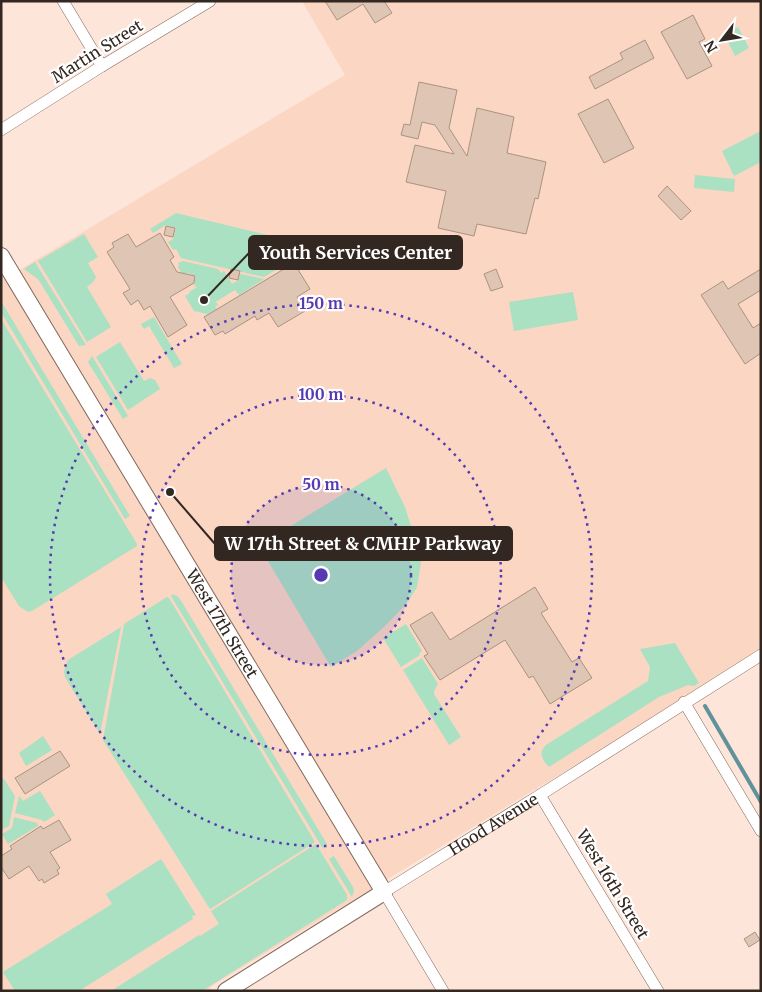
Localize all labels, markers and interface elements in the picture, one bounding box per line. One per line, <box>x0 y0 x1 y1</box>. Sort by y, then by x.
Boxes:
street label: Martin Street <box>48 15 147 87</box>
north arrow <box>697 15 747 65</box>
text: N <box>700 37 721 56</box>
callout: Youth Services Center <box>249 236 462 269</box>
text: Youth Services Center <box>259 241 452 264</box>
text: 150 m <box>299 294 343 313</box>
text: 100 m <box>299 385 343 404</box>
text: 50 m <box>302 475 340 494</box>
callout: W 17th Street & CMHP Parkway <box>215 527 512 560</box>
text: W 17th Street & CMHP Parkway <box>223 532 502 555</box>
street label: West 17th Street <box>181 565 263 682</box>
centre of rings <box>312 566 330 584</box>
street label: Hood Avenue <box>445 789 542 859</box>
street label: West 16th Street <box>572 825 654 943</box>

